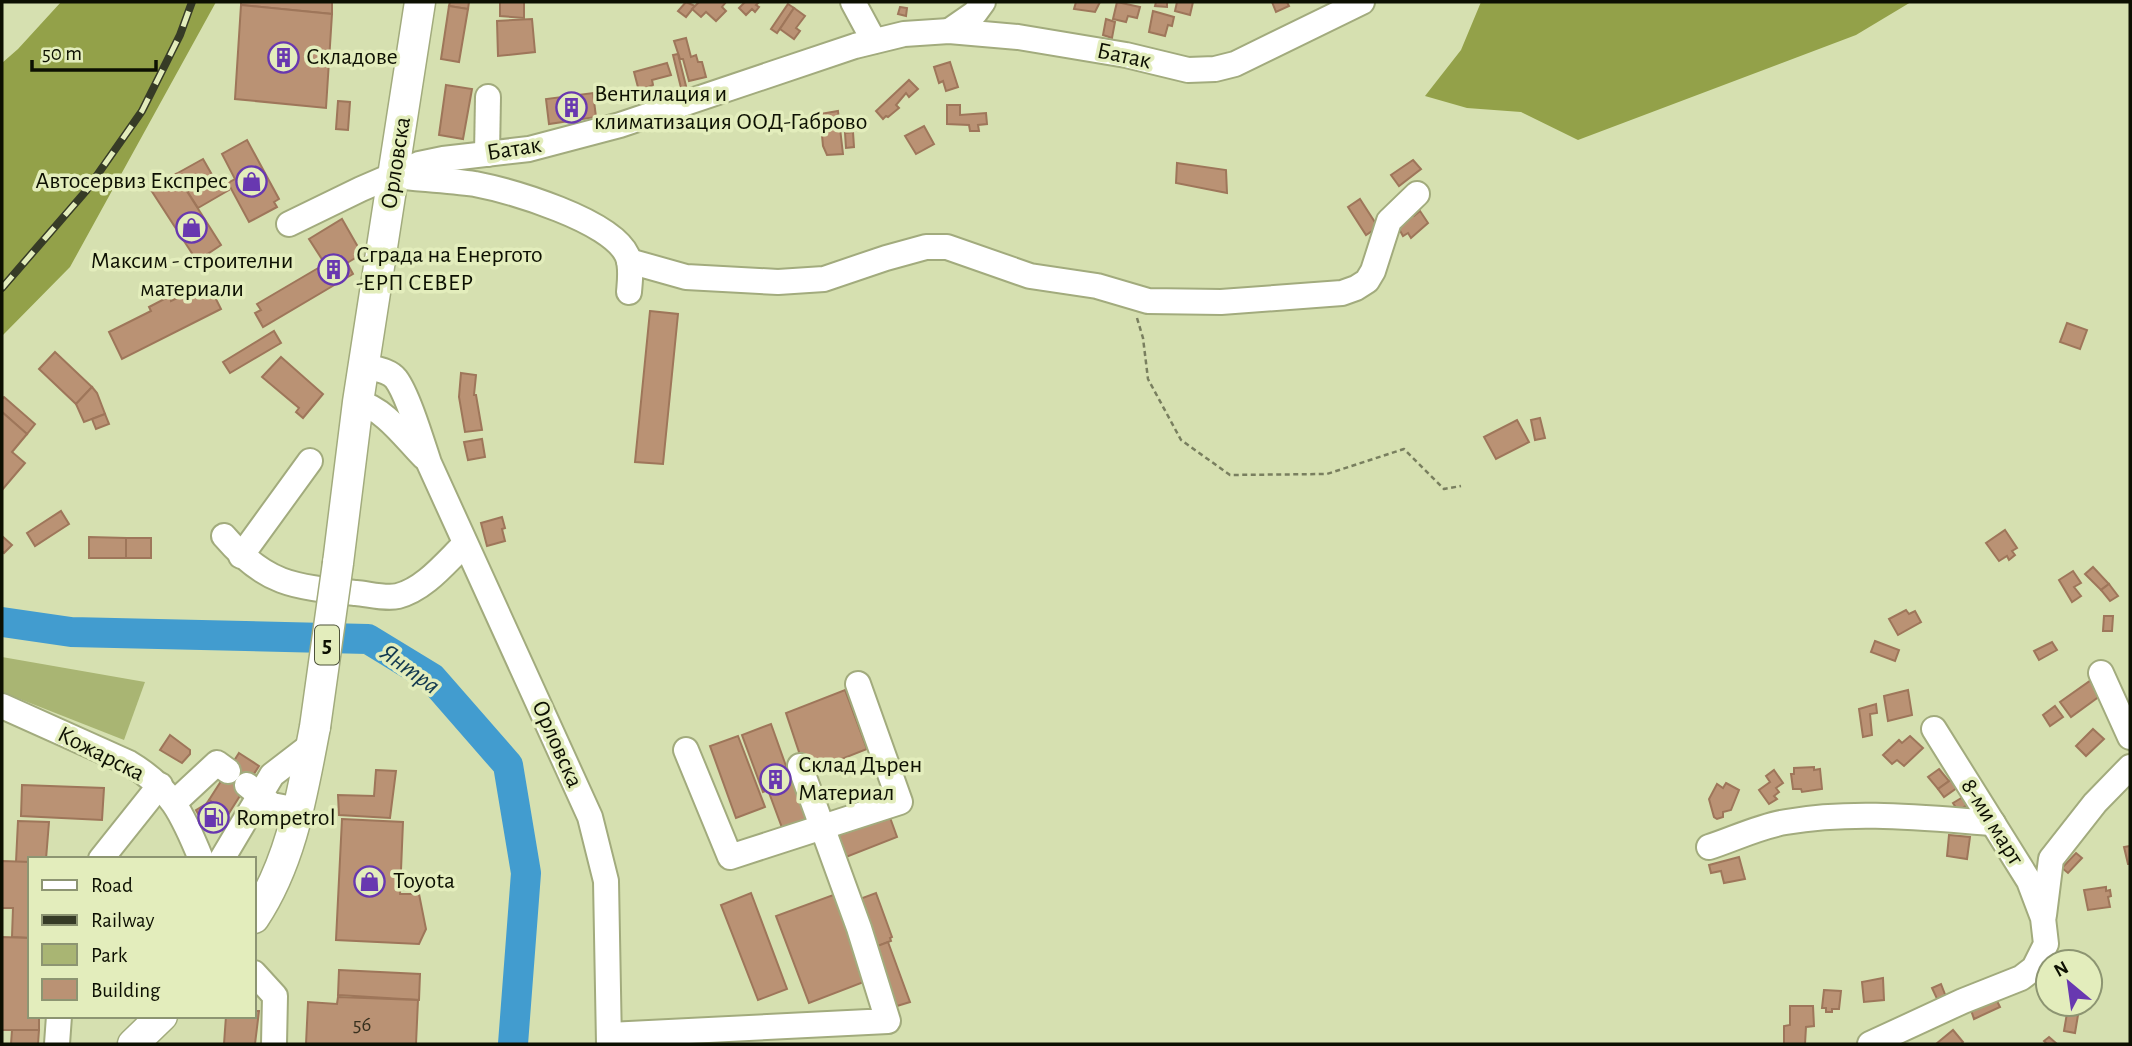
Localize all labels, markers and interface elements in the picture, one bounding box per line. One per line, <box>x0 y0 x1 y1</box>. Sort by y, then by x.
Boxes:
scale bar <box>32 28 156 72</box>
street label: Батак <box>1095 39 1153 73</box>
building icon: Складове <box>266 40 300 74</box>
text: 50 m <box>42 43 82 64</box>
place label: Складове <box>306 45 398 69</box>
place label: Вентилация и климатизация ООД-Габрово <box>594 82 867 134</box>
building icon: Вентилация и климатизация ООД-Габрово <box>554 91 588 125</box>
street label: Орловска <box>377 115 415 211</box>
street label: Батак <box>485 133 543 165</box>
shop icon: Автосервиз Експрес <box>234 164 268 198</box>
place label: Автосервиз Експрес <box>35 169 228 193</box>
shop icon: Максим - строителни материали <box>175 210 209 244</box>
place label: Сграда на Енергото -ЕРП СЕВЕР <box>356 243 543 295</box>
place label: Максим - строителни материали <box>91 249 293 301</box>
building icon: Сграда на Енергото -ЕРП СЕВЕР <box>316 252 350 286</box>
road number: 5 <box>315 625 339 664</box>
water label: Янтра <box>375 639 445 699</box>
street label: Орловска <box>527 697 587 791</box>
street label: Кожарска <box>54 722 148 786</box>
place label: Склад Дърен Материал <box>798 753 922 805</box>
building icon: Склад Дърен Материал <box>758 762 792 796</box>
street label: 8-ми март <box>1956 775 2028 870</box>
fuel station icon: Rompetrol <box>196 801 230 835</box>
place label: Rompetrol <box>236 806 336 830</box>
legend <box>28 857 256 1018</box>
shop icon: Toyota <box>353 864 387 898</box>
place label: Toyota <box>393 869 455 893</box>
text: Road <box>91 875 133 896</box>
text: Railway <box>91 910 154 931</box>
text: Park <box>91 945 128 966</box>
north arrow <box>2034 948 2104 1018</box>
text: N <box>2051 958 2072 981</box>
text: Building <box>91 980 161 1001</box>
house number: 56 <box>353 1014 371 1035</box>

